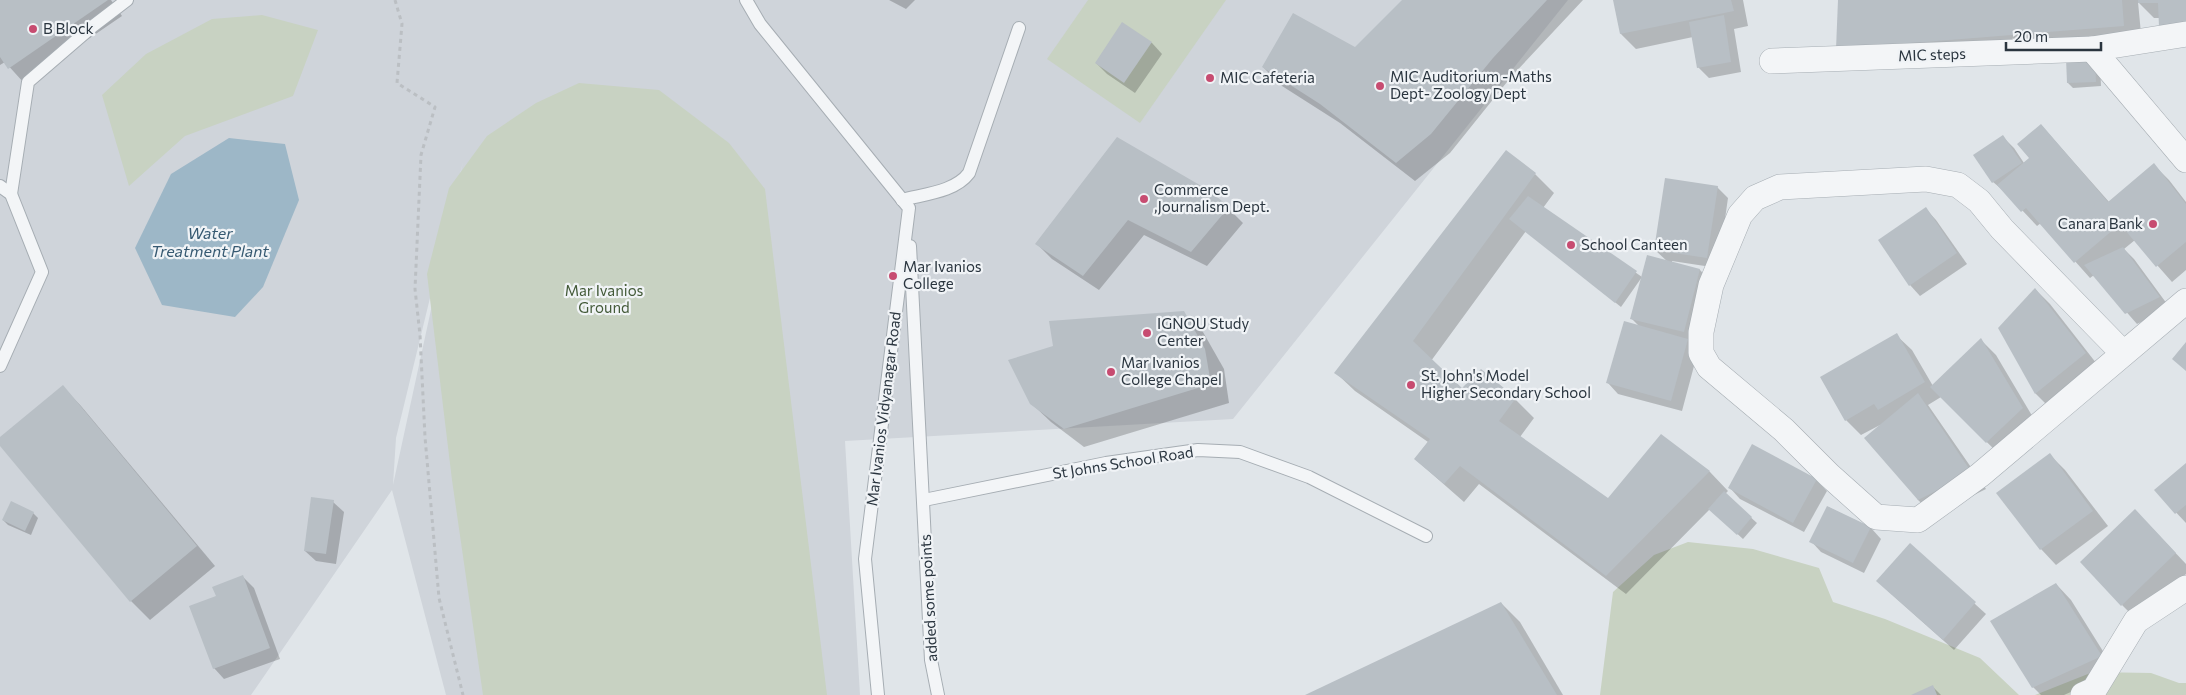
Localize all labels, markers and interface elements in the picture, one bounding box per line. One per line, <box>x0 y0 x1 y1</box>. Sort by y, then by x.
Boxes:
place label: B Block <box>43 19 94 37</box>
scale bar <box>2006 20 2101 52</box>
marker: B Block <box>27 23 39 35</box>
text: 20 m <box>2014 27 2048 45</box>
street label: MIC steps <box>1898 44 1966 64</box>
place label: MIC Auditorium -Maths Dept- Zoology Dept <box>1390 67 1552 102</box>
place label: MIC Cafeteria <box>1220 68 1315 86</box>
marker: MIC Cafeteria <box>1204 72 1216 84</box>
marker: MIC Auditorium -Maths Dept- Zoology Dept <box>1374 80 1386 92</box>
place label: Commerce ,Journalism Dept. <box>1154 180 1269 215</box>
marker: Commerce ,Journalism Dept. <box>1138 193 1150 205</box>
place label: Canara Bank <box>2058 214 2143 232</box>
marker: Canara Bank <box>2147 218 2159 230</box>
water label: Water Treatment Plant <box>151 223 269 260</box>
place label: School Canteen <box>1581 235 1688 253</box>
marker: School Canteen <box>1565 239 1577 251</box>
place label: Mar Ivanios College <box>903 257 982 292</box>
marker: Mar Ivanios College <box>887 270 899 282</box>
park label: Mar Ivanios Ground <box>565 281 643 316</box>
street label: Mar Ivanios Vidyanagar Road <box>862 311 904 507</box>
place label: IGNOU Study Center <box>1157 314 1249 349</box>
marker: IGNOU Study Center <box>1141 327 1153 339</box>
place label: Mar Ivanios College Chapel <box>1121 353 1222 388</box>
marker: Mar Ivanios College Chapel <box>1105 366 1117 378</box>
place label: St. John's Model Higher Secondary School <box>1421 366 1591 401</box>
marker: St. John's Model Higher Secondary School <box>1405 379 1417 391</box>
street label: St Johns School Road <box>1051 442 1195 482</box>
street label: added some points <box>916 534 940 662</box>

